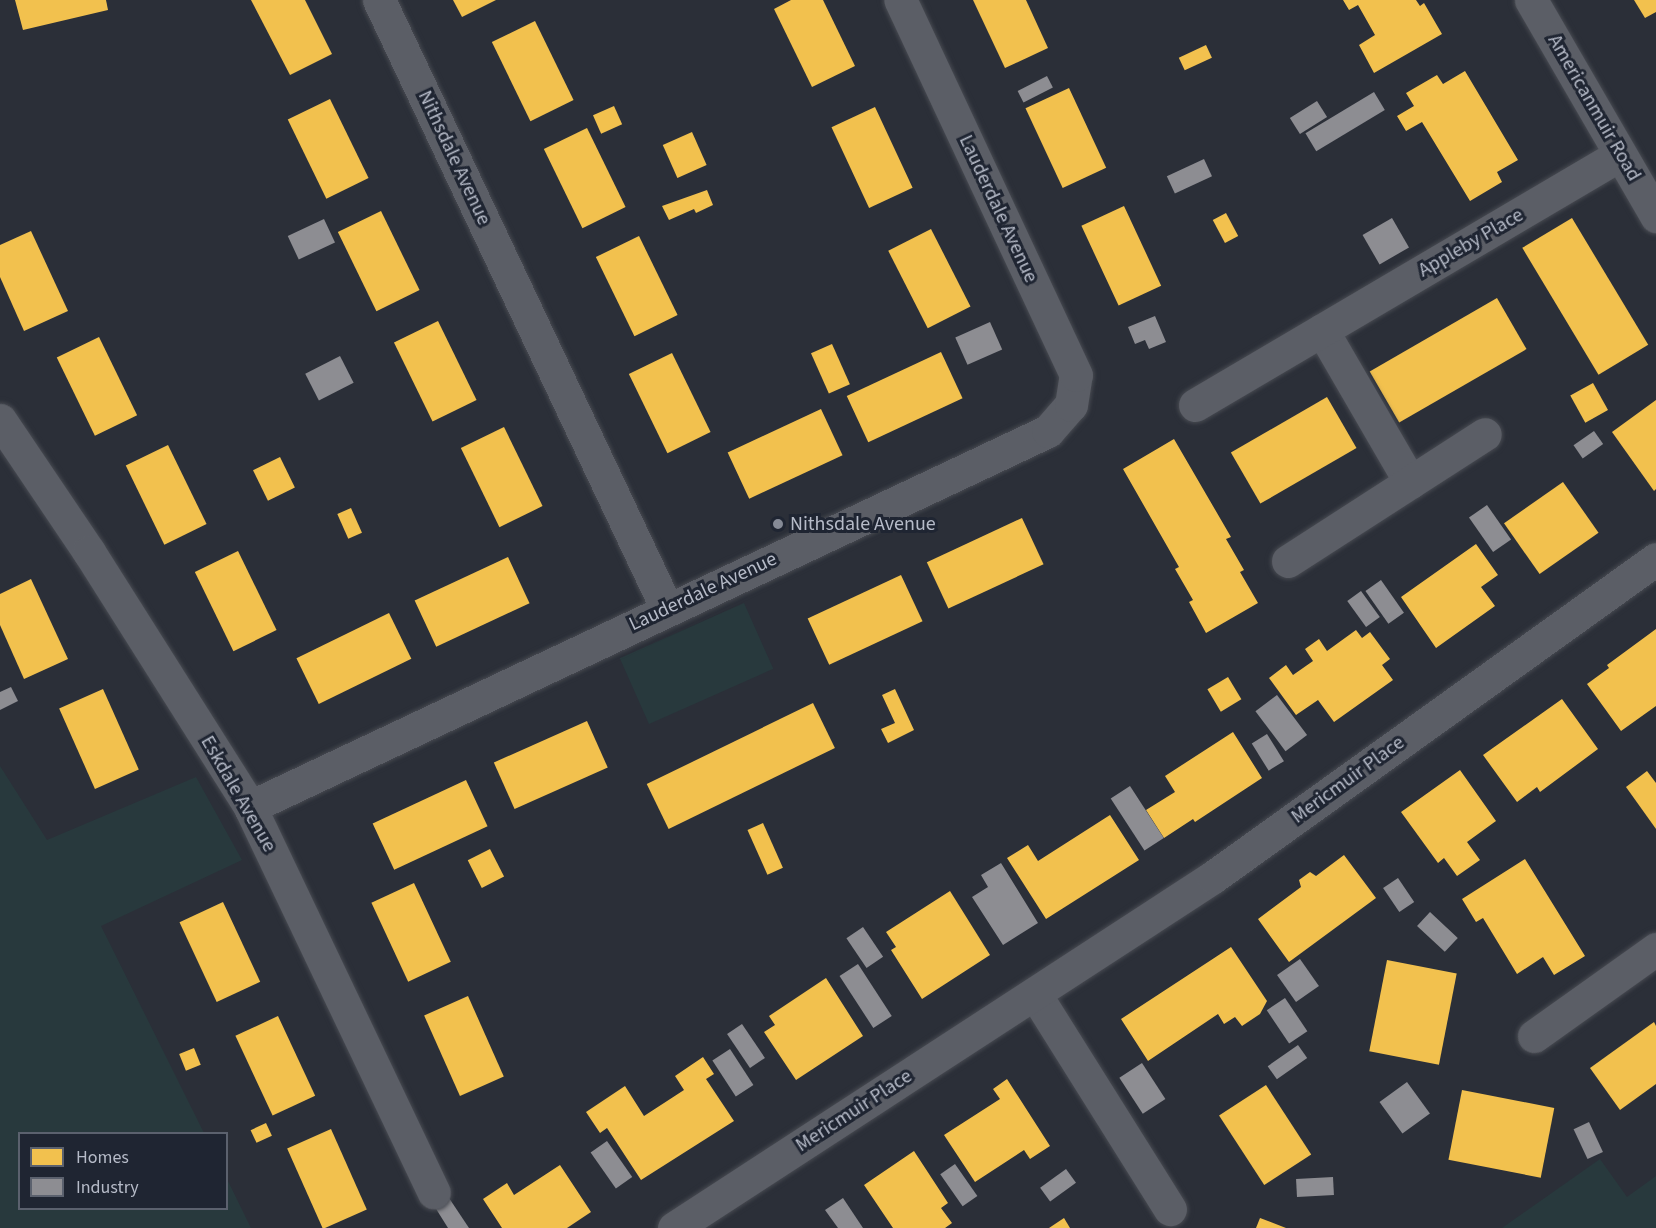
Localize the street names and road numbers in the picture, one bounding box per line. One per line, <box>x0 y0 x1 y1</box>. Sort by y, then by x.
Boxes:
street label: Americanmuir Road <box>1542 30 1646 186</box>
street label: Nithsdale Avenue <box>412 87 496 229</box>
street label: Lauderdale Avenue <box>953 131 1043 287</box>
street label: Appleby Place <box>1414 203 1528 283</box>
street label: Lauderdale Avenue <box>625 547 781 637</box>
street label: Mericmuir Place <box>1287 731 1409 829</box>
street label: Eskdale Avenue <box>195 732 281 856</box>
street label: Mericmuir Place <box>791 1064 917 1158</box>

